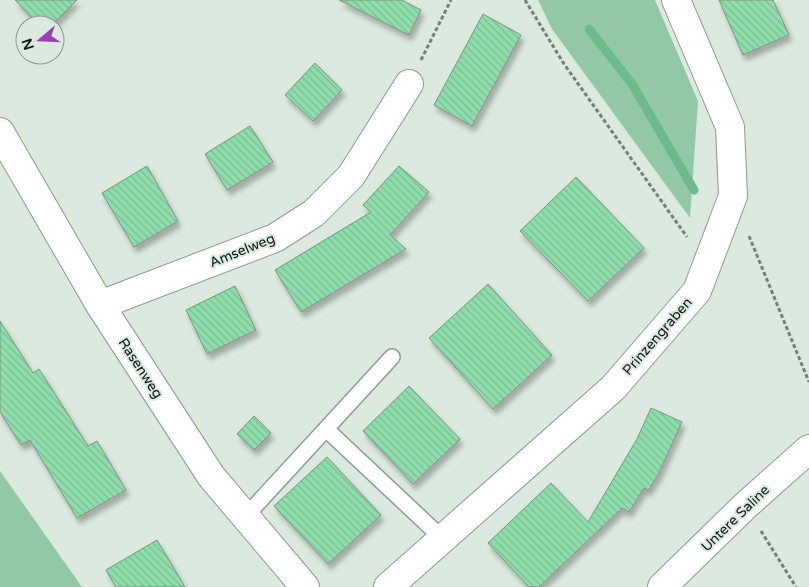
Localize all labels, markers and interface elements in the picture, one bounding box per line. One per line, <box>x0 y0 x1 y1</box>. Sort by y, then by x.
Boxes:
north arrow <box>15 15 65 65</box>
text: N <box>18 36 38 52</box>
street label: Amselweg <box>207 230 277 271</box>
street label: Prinzengraben <box>619 294 696 379</box>
street label: Rasenweg <box>115 335 166 402</box>
street label: Untere Saline <box>698 481 773 555</box>

